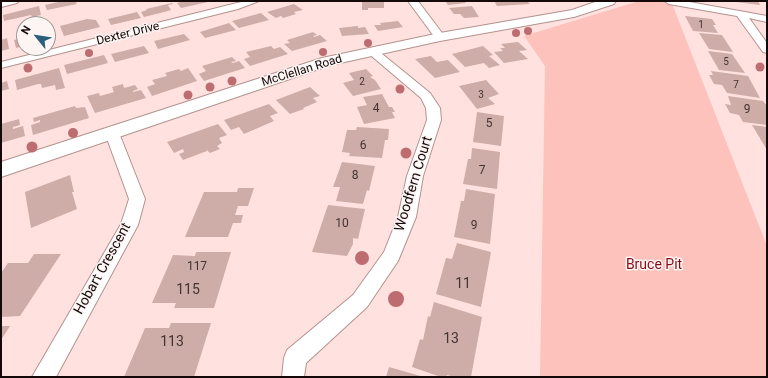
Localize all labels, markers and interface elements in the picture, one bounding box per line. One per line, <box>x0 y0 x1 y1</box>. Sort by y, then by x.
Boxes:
north arrow <box>16 16 56 56</box>
street label: Dexter Drive <box>95 19 161 49</box>
house number: 1 <box>698 19 704 31</box>
text: N <box>18 24 34 37</box>
street label: McClellan Road <box>260 52 344 90</box>
house number: 5 <box>723 56 729 68</box>
house number: 2 <box>359 76 365 88</box>
house number: 7 <box>733 79 739 91</box>
house number: 3 <box>478 89 484 101</box>
house number: 4 <box>373 102 379 116</box>
house number: 9 <box>744 103 750 117</box>
house number: 5 <box>486 117 492 131</box>
street label: Woodfern Court <box>392 134 436 234</box>
house number: 6 <box>360 139 366 153</box>
house number: 7 <box>479 164 485 178</box>
house number: 8 <box>352 169 358 183</box>
house number: 10 <box>335 217 349 231</box>
house number: 9 <box>471 219 477 233</box>
street label: Hobart Crescent <box>71 220 135 318</box>
park label: Bruce Pit <box>626 257 682 273</box>
house number: 117 <box>187 260 207 274</box>
house number: 11 <box>455 276 471 292</box>
house number: 115 <box>176 282 200 298</box>
house number: 13 <box>443 331 459 347</box>
house number: 113 <box>160 334 184 350</box>

